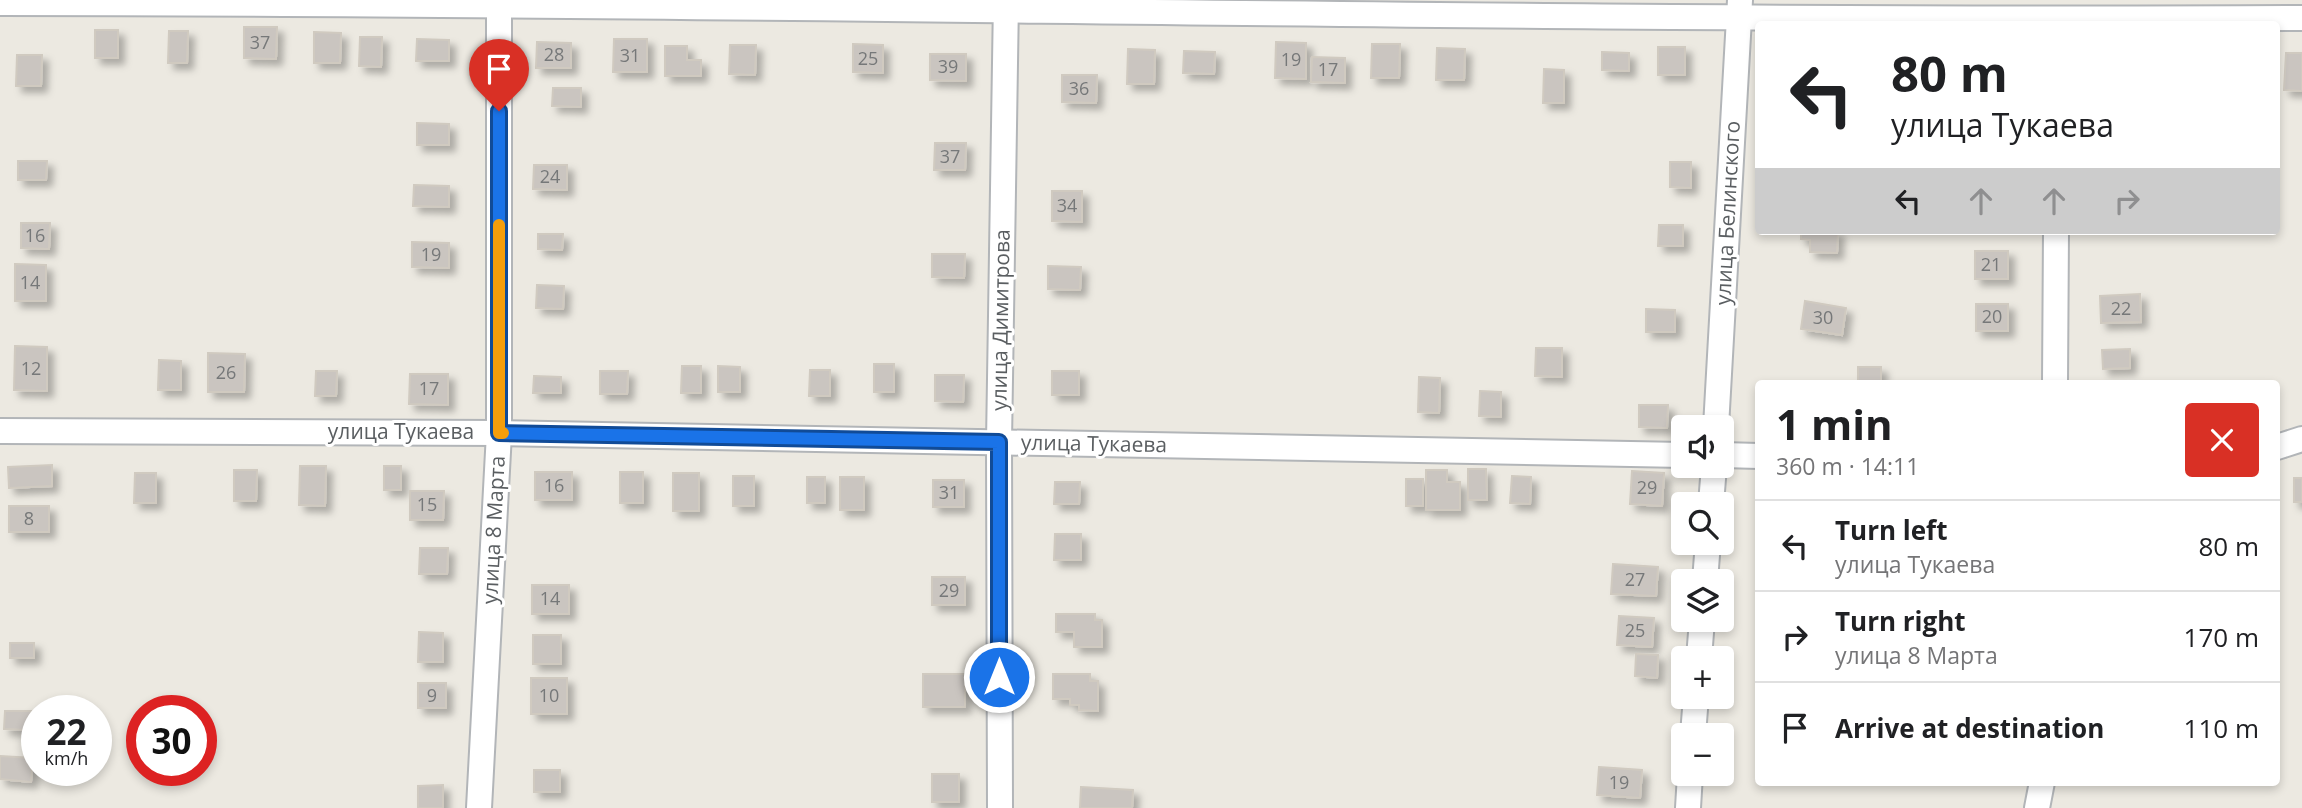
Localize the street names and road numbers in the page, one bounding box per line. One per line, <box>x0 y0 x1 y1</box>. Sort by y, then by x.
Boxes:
street label: улица Белинского <box>1708 120 1746 306</box>
street label: улица Димитрова <box>984 229 1016 411</box>
street label: улица Тукаева <box>328 417 474 445</box>
street label: улица Тукаева <box>1021 428 1167 458</box>
street label: улица 8 Марта <box>475 455 511 605</box>

